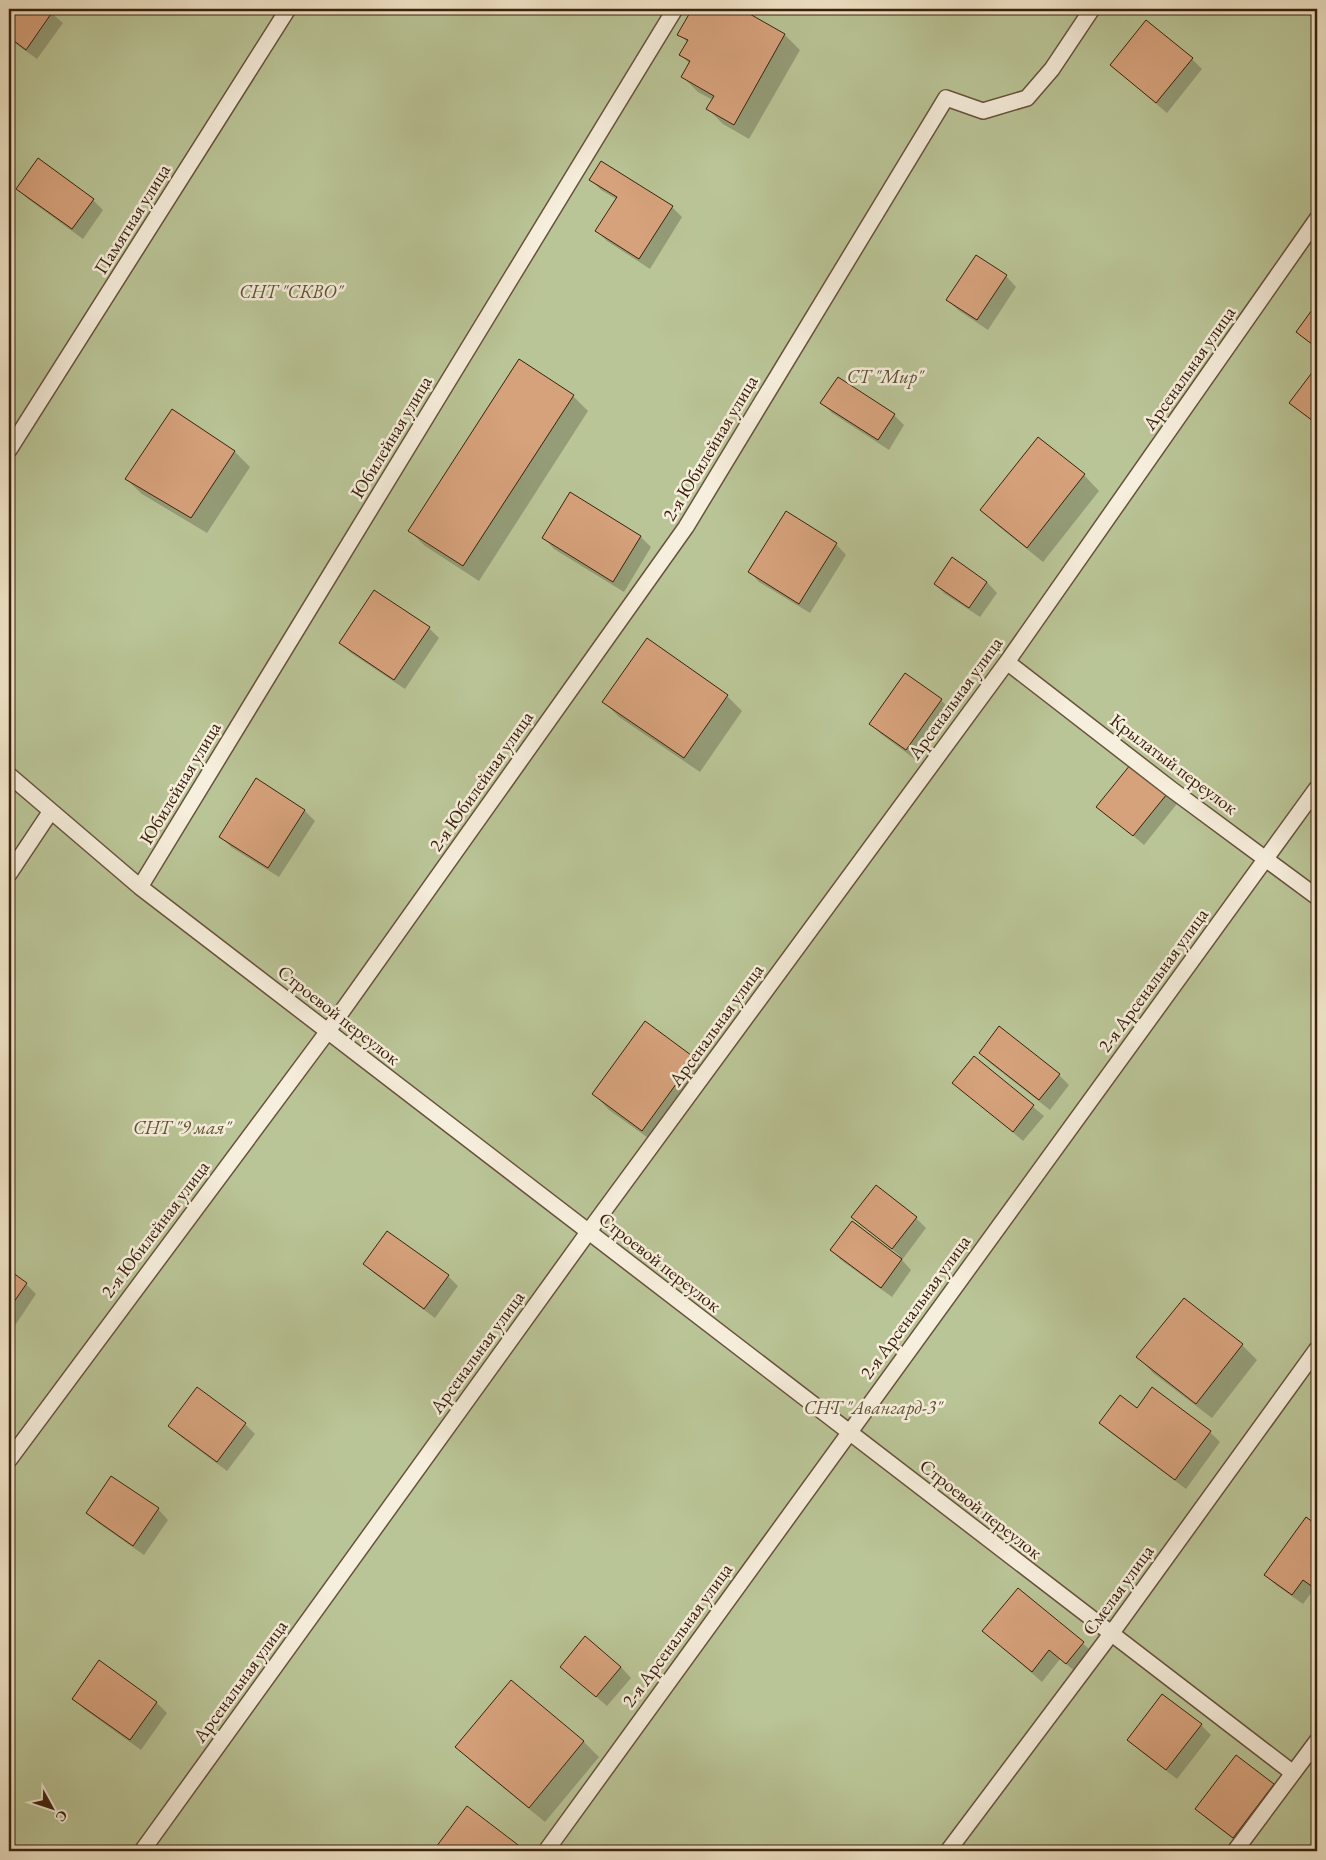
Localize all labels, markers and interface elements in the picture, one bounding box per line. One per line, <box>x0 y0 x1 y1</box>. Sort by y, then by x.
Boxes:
street label: Памятная улица <box>88 159 176 279</box>
park label: СНТ "СКВО" <box>239 279 344 304</box>
street label: Арсенальная улица <box>1136 301 1241 436</box>
park label: СТ "Мир" <box>847 364 925 389</box>
street label: 2-я Юбилейная улица <box>657 370 764 526</box>
street label: Юбилейная улица <box>344 371 438 503</box>
street label: Арсенальная улица <box>901 631 1008 765</box>
street label: 2-я Юбилейная улица <box>423 706 539 856</box>
street label: Крылатый переулок <box>1105 708 1243 820</box>
street label: Юбилейная улица <box>133 717 227 849</box>
street label: 2-я Арсенальная улица <box>1092 903 1214 1057</box>
street label: Арсенальная улица <box>662 958 769 1092</box>
street label: Строевой переулок <box>273 959 405 1071</box>
park label: СНТ "9 мая" <box>133 1115 233 1140</box>
street label: 2-я Юбилейная улица <box>95 1155 215 1303</box>
street label: Строевой переулок <box>594 1206 726 1318</box>
street label: 2-я Арсенальная улица <box>854 1230 976 1384</box>
street label: Арсенальная улица <box>423 1285 530 1419</box>
park label: СНТ "Авангард-3" <box>804 1395 944 1420</box>
street label: Строевой переулок <box>915 1453 1047 1565</box>
street label: Смелая улица <box>1077 1539 1160 1640</box>
street label: 2-я Арсенальная улица <box>616 1558 738 1712</box>
street label: Арсенальная улица <box>186 1614 293 1748</box>
north arrow <box>28 1782 78 1832</box>
text: С <box>52 1807 72 1826</box>

